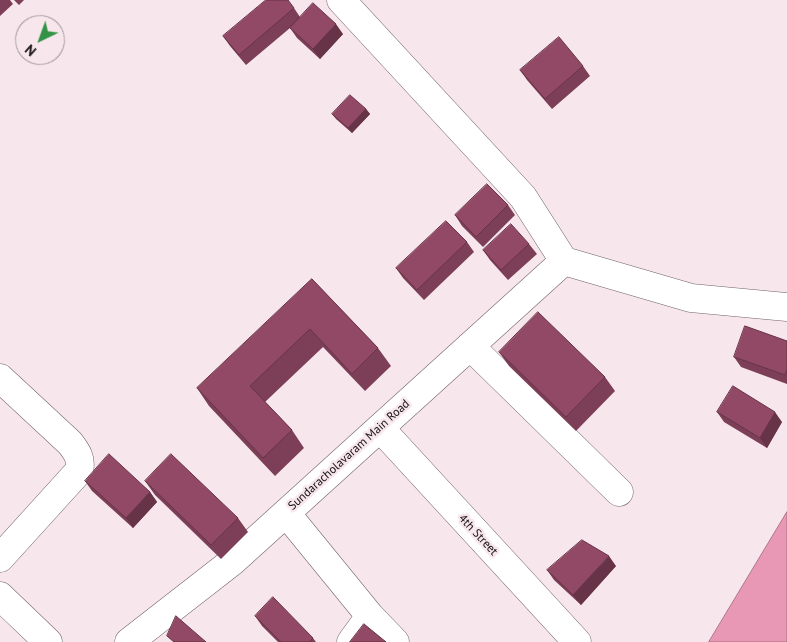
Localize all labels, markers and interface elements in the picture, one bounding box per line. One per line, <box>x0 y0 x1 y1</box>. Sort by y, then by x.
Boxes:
north arrow <box>15 15 65 65</box>
text: N <box>21 41 40 60</box>
street label: Sundaracholavaram Main Road <box>285 397 413 513</box>
street label: 4th Street <box>455 511 501 559</box>

